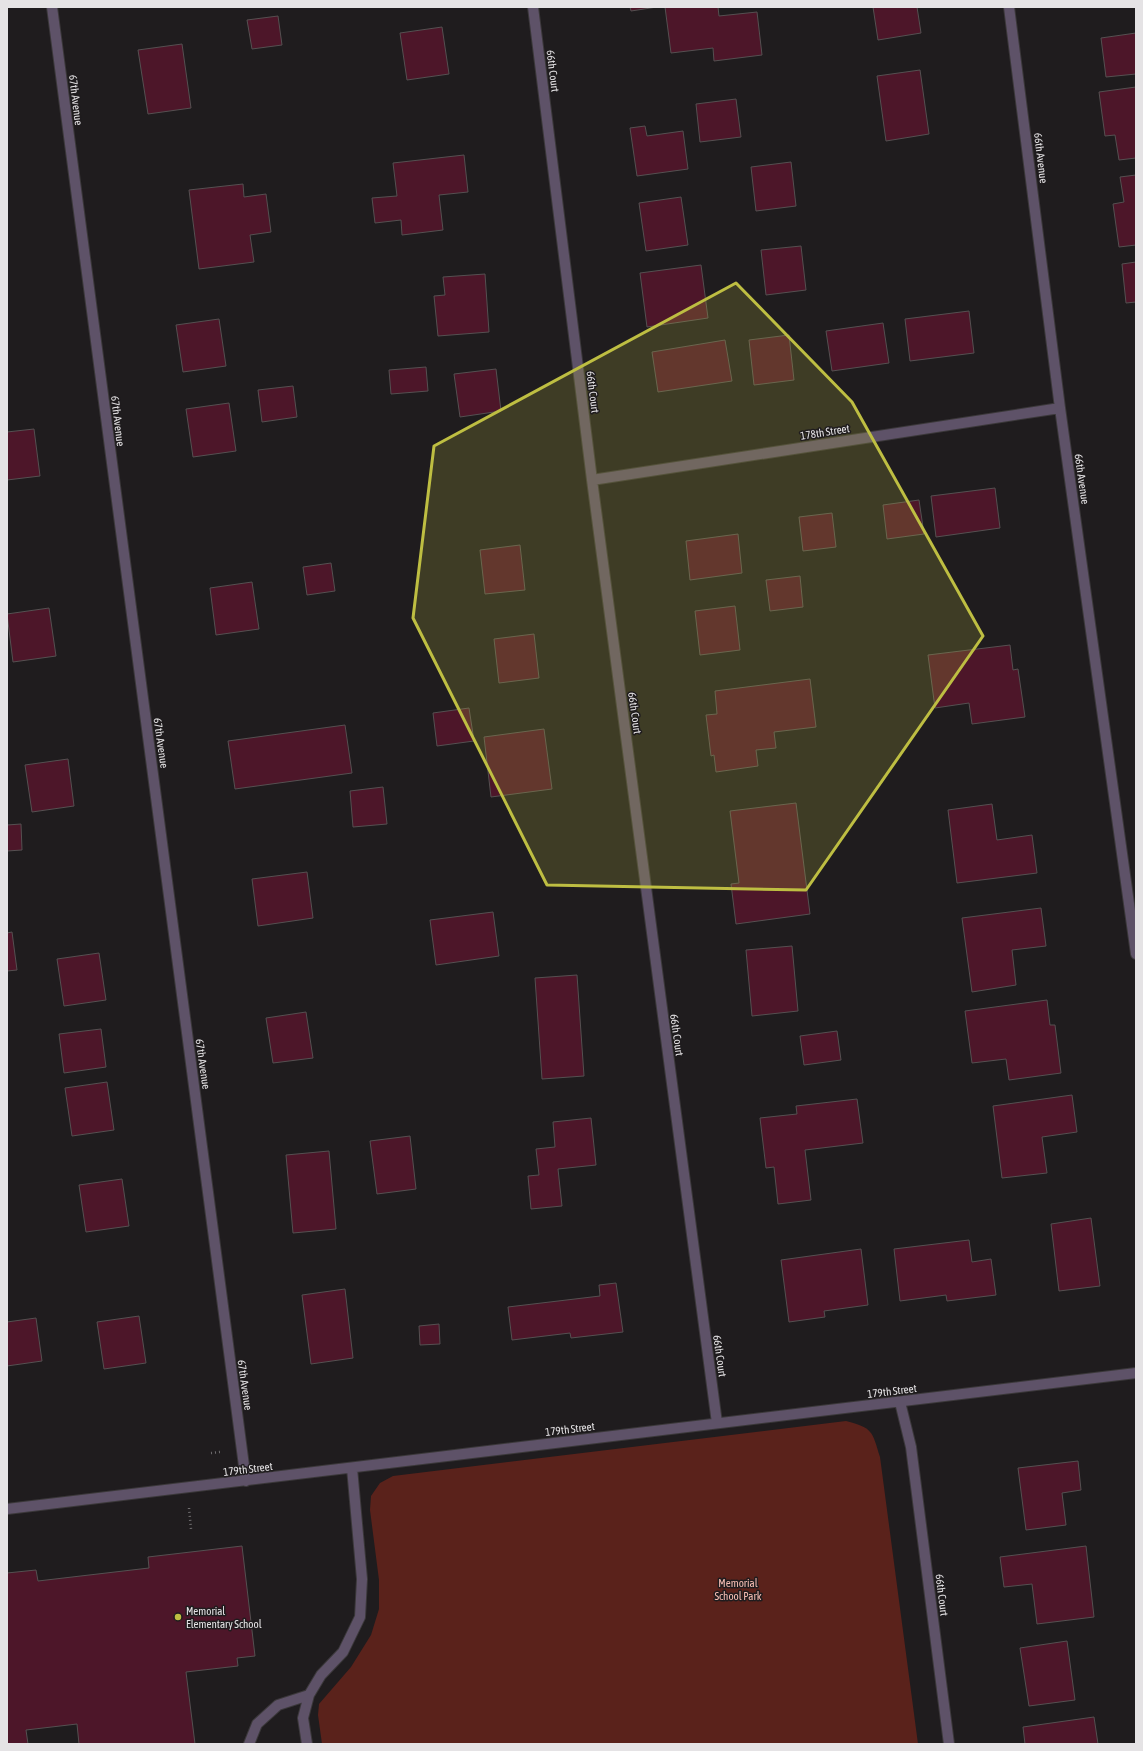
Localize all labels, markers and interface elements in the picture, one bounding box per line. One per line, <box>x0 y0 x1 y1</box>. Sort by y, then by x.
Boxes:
street label: 66th Court <box>544 49 562 93</box>
street label: 67th Avenue <box>67 74 85 126</box>
street label: 66th Avenue <box>1032 132 1050 184</box>
street label: 66th Court <box>584 370 602 414</box>
street label: 67th Avenue <box>109 395 127 447</box>
street label: 178th Street <box>800 422 850 442</box>
street label: 66th Avenue <box>1073 453 1091 505</box>
street label: 66th Court <box>626 691 644 735</box>
street label: 67th Avenue <box>152 717 170 769</box>
street label: 66th Court <box>668 1013 686 1057</box>
street label: 67th Avenue <box>194 1038 212 1090</box>
street label: 66th Court <box>711 1334 729 1378</box>
street label: 67th Avenue <box>236 1359 254 1411</box>
street label: 179th Street <box>867 1382 917 1400</box>
street label: 179th Street <box>545 1420 595 1438</box>
street label: 179th Street <box>223 1460 273 1478</box>
street label: 66th Court <box>933 1573 951 1617</box>
park label: Memorial School Park <box>714 1577 762 1602</box>
place label: Memorial Elementary School <box>186 1605 262 1630</box>
marker: Memorial Elementary School <box>173 1612 183 1622</box>

